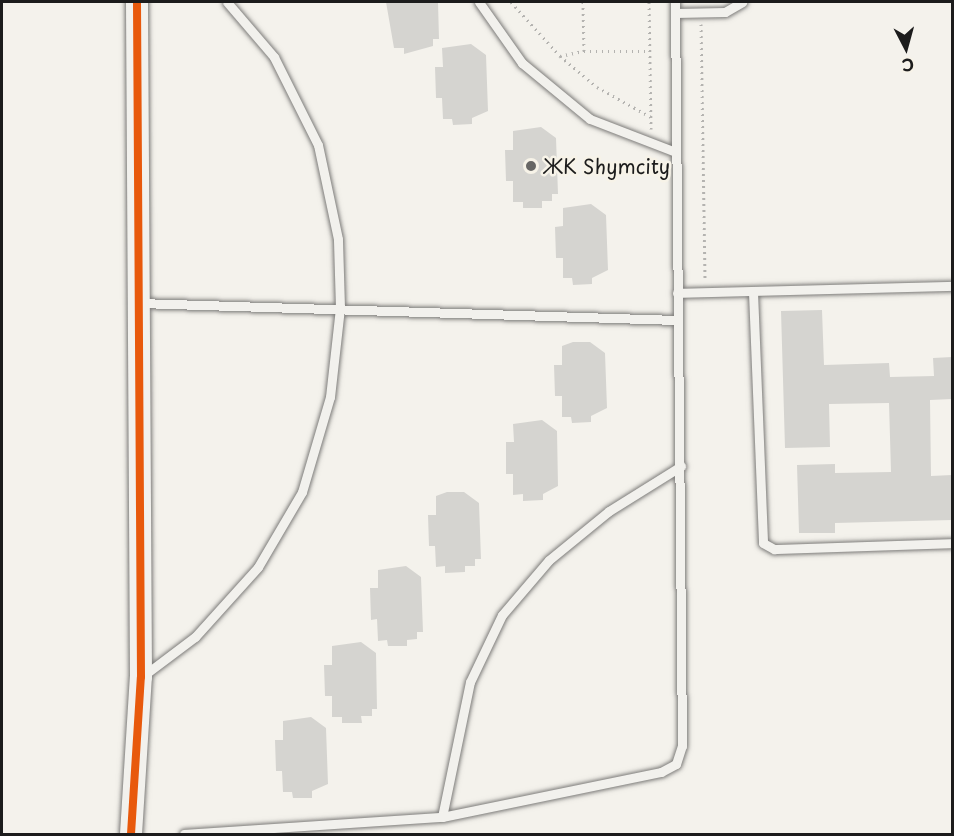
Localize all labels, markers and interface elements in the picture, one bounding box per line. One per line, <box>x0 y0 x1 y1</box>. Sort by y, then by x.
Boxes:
north arrow <box>876 18 936 78</box>
text: С <box>901 53 915 78</box>
place label: ЖК Shymcity <box>543 154 671 178</box>
marker: ЖК Shymcity <box>524 159 538 173</box>

